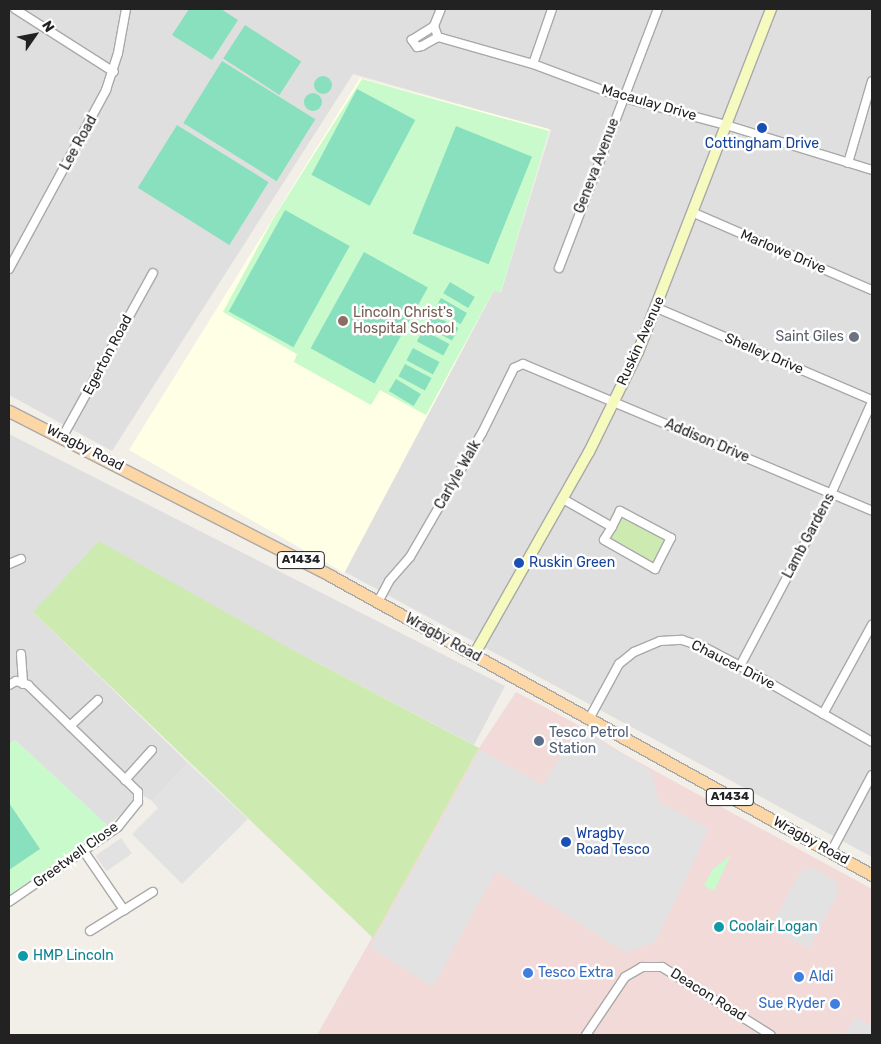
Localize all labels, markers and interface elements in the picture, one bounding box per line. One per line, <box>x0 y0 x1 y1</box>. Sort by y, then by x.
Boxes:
north arrow <box>10 10 60 60</box>
text: N <box>38 18 58 35</box>
street label: Macaulay Drive <box>599 81 699 125</box>
street label: Lee Road <box>57 113 101 173</box>
street label: Geneva Avenue <box>571 116 623 216</box>
marker: Cottingham Drive <box>756 122 768 134</box>
place label: Cottingham Drive <box>705 136 819 152</box>
street label: Marlowe Drive <box>738 226 828 278</box>
street label: Ruskin Avenue <box>614 294 668 388</box>
place label: Lincoln Christ's Hospital School <box>353 305 454 338</box>
street label: Egerton Road <box>80 312 136 398</box>
marker: Lincoln Christ's Hospital School <box>337 315 349 327</box>
place label: Saint Giles <box>776 329 844 345</box>
street label: Shelley Drive <box>722 330 806 378</box>
marker: Saint Giles <box>848 331 860 343</box>
street label: Addison Drive <box>662 416 752 466</box>
street label: Wragby Road <box>43 421 127 475</box>
street label: Carlyle Walk <box>431 437 485 513</box>
street label: Lamb Gardens <box>780 491 838 581</box>
road number: A1434 <box>276 550 326 570</box>
place label: Ruskin Green <box>529 555 615 571</box>
marker: Ruskin Green <box>513 557 525 569</box>
street label: Wragby Road <box>402 610 484 666</box>
street label: Chaucer Drive <box>688 637 778 693</box>
place label: Tesco Petrol Station <box>549 725 629 758</box>
marker: Tesco Petrol Station <box>533 735 545 747</box>
road number: A1434 <box>705 788 755 806</box>
street label: Wragby Road <box>770 813 852 869</box>
street label: Greetwell Close <box>30 819 122 891</box>
place label: Wragby Road Tesco <box>576 826 650 859</box>
marker: Wragby Road Tesco <box>560 836 572 848</box>
place label: Coolair Logan <box>729 919 818 935</box>
marker: Coolair Logan <box>713 921 725 933</box>
place label: HMP Lincoln <box>33 948 114 964</box>
marker: HMP Lincoln <box>17 950 29 962</box>
place label: Tesco Extra <box>538 965 613 981</box>
street label: Deacon Road <box>667 965 749 1025</box>
marker: Tesco Extra <box>522 967 534 979</box>
place label: Aldi <box>809 969 833 985</box>
marker: Aldi <box>793 971 805 983</box>
place label: Sue Ryder <box>758 996 825 1012</box>
marker: Sue Ryder <box>829 998 841 1010</box>

